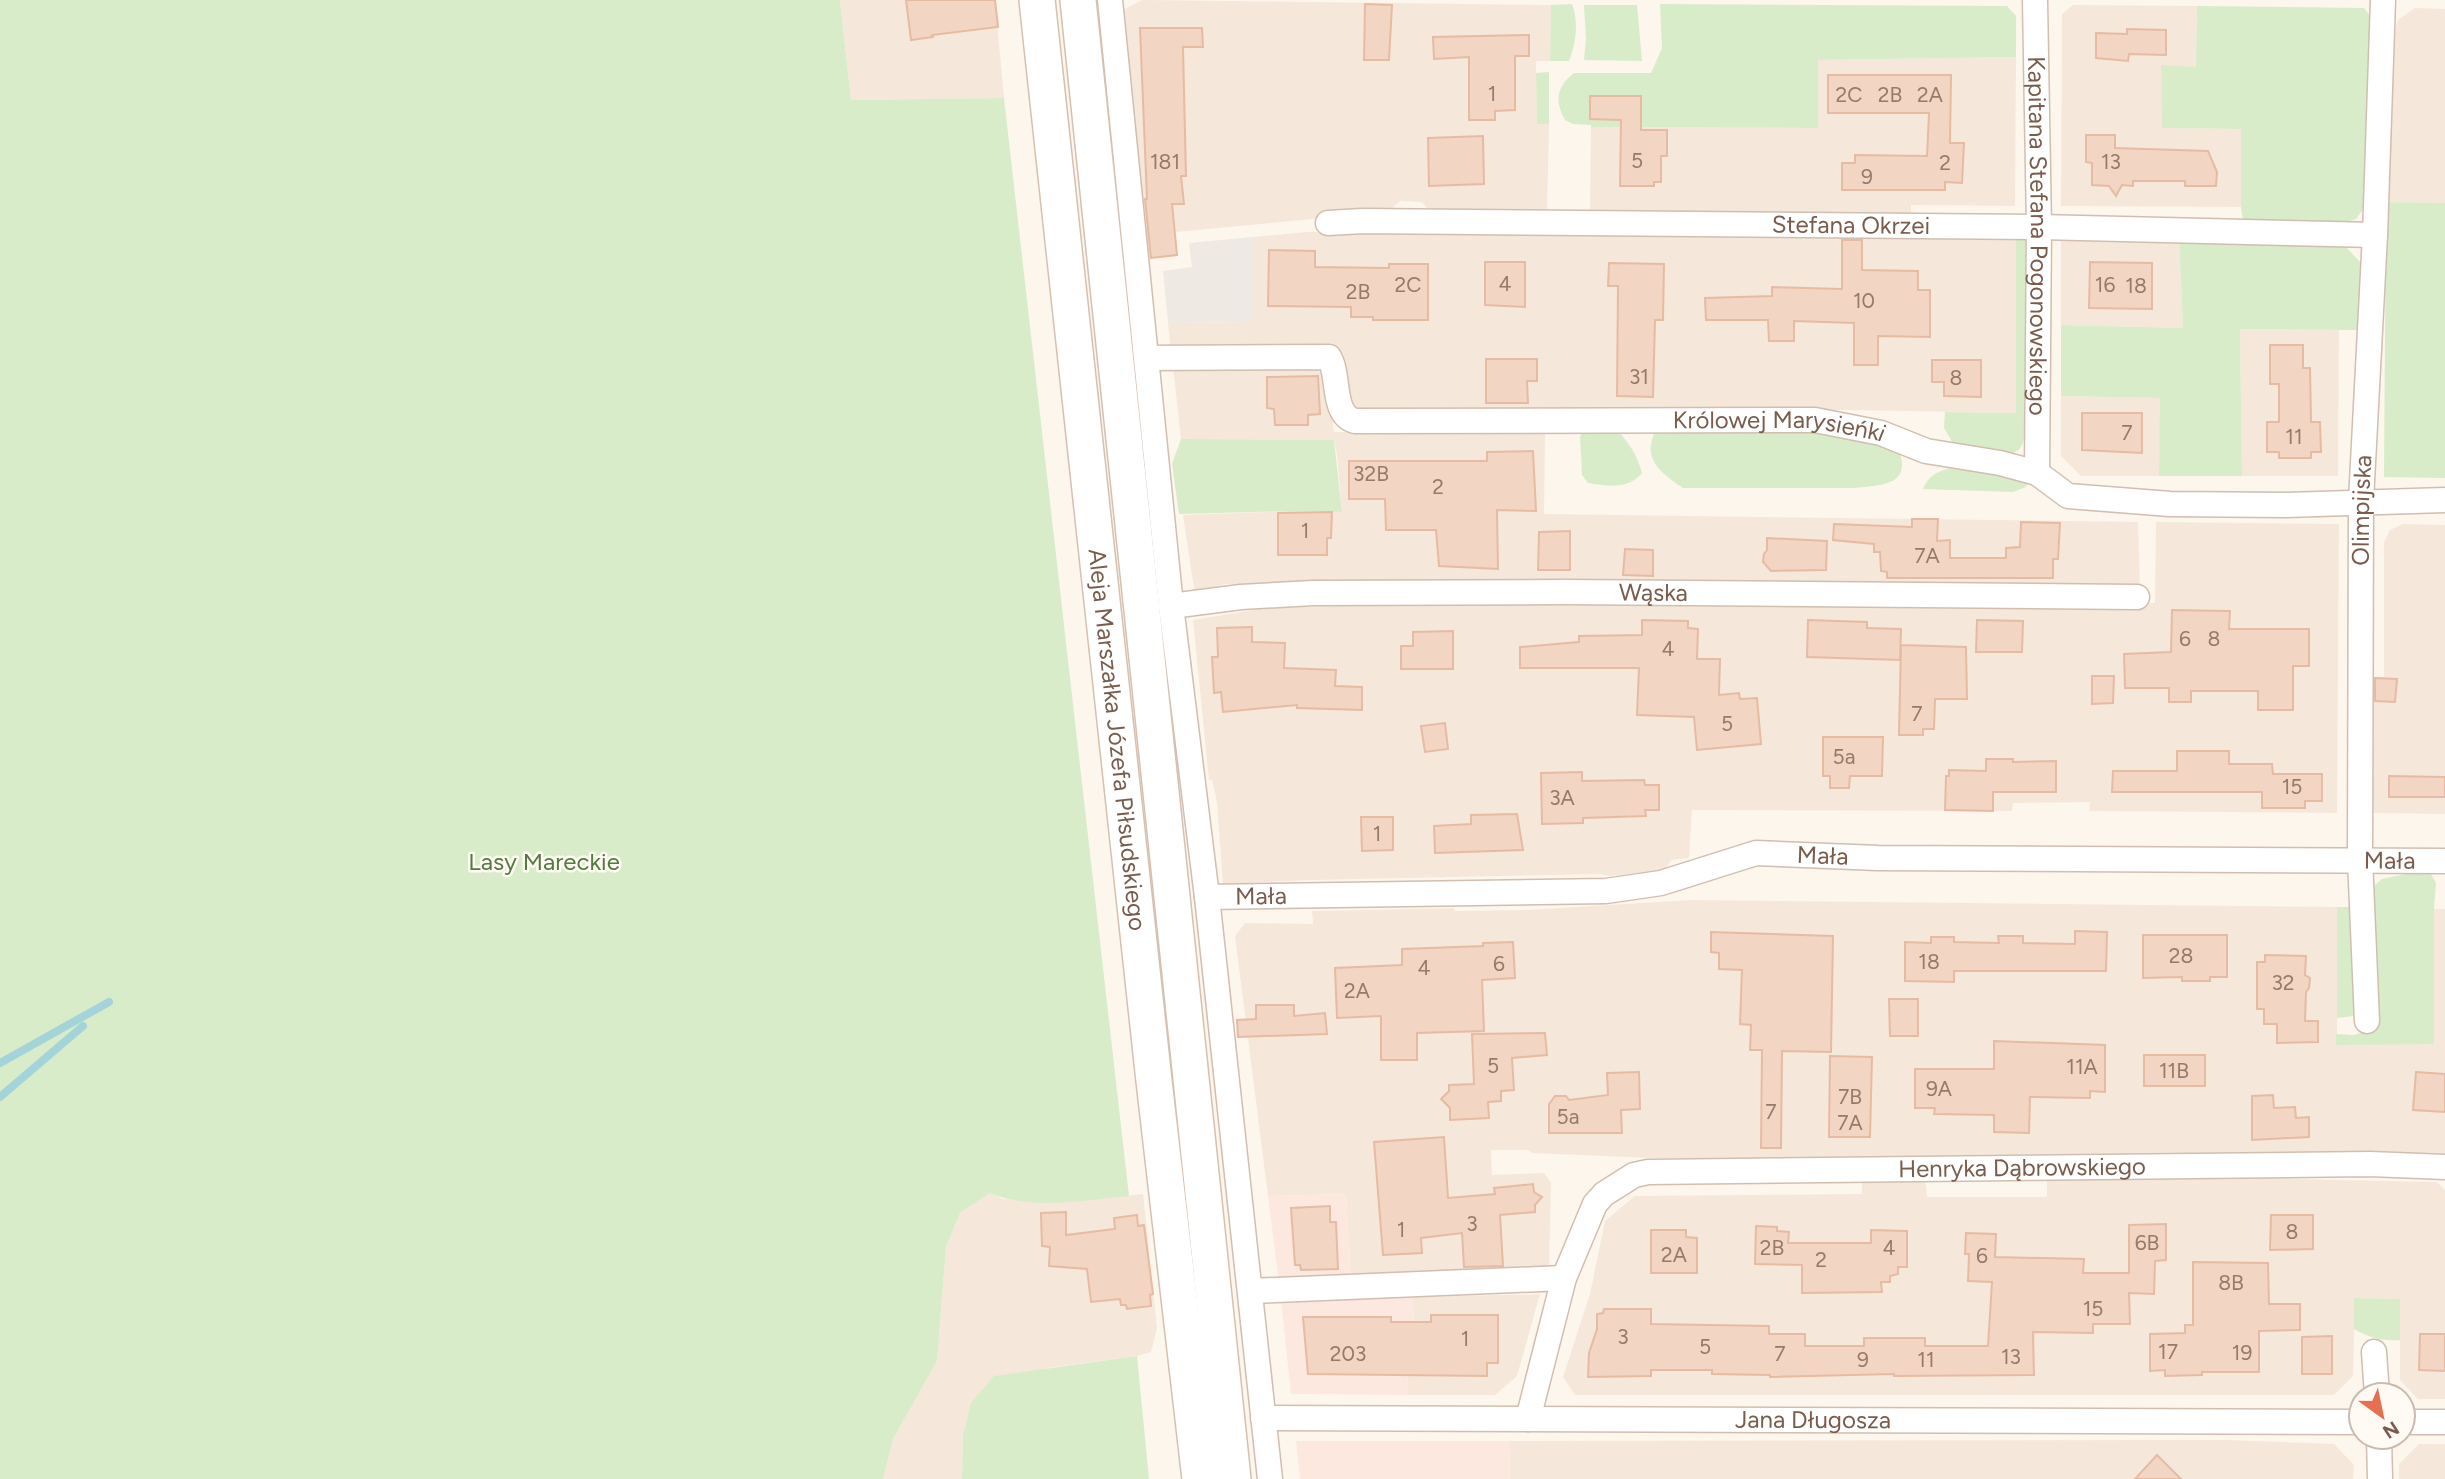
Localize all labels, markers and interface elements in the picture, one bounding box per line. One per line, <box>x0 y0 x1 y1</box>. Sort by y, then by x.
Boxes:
street label: Kapitana Stefana Pogonowskiego <box>2022 56 2054 416</box>
house number: 1 <box>1488 81 1496 106</box>
house number: 2C <box>1836 82 1862 107</box>
house number: 2B <box>1878 82 1902 107</box>
house number: 2A <box>1917 82 1943 107</box>
house number: 5 <box>1631 148 1643 173</box>
house number: 181 <box>1150 149 1180 174</box>
house number: 13 <box>2101 149 2121 174</box>
house number: 2 <box>1939 150 1951 175</box>
house number: 9 <box>1861 164 1873 189</box>
street label: Stefana Okrzei <box>1772 210 1930 240</box>
house number: 4 <box>1498 271 1512 296</box>
house number: 2C <box>1395 272 1421 297</box>
house number: 16 <box>2095 272 2115 297</box>
house number: 18 <box>2125 273 2147 298</box>
house number: 2B <box>1346 279 1370 304</box>
house number: 10 <box>1853 288 1875 313</box>
house number: 31 <box>1629 364 1649 389</box>
house number: 8 <box>1950 365 1962 390</box>
street label: Królowej Marysieńki <box>1673 405 1890 447</box>
house number: 7 <box>2121 420 2133 445</box>
house number: 11 <box>2285 424 2303 449</box>
street label: Olimpijska <box>2346 454 2377 566</box>
house number: 32B <box>1353 461 1389 486</box>
house number: 2 <box>1432 474 1444 499</box>
house number: 1 <box>1301 518 1309 543</box>
house number: 7A <box>1914 543 1940 568</box>
street label: Aleja Marszałka Józefa Piłsudskiego <box>1082 547 1153 932</box>
street label: Wąska <box>1619 577 1688 607</box>
house number: 6 <box>2179 626 2191 651</box>
house number: 8 <box>2208 626 2220 651</box>
house number: 4 <box>1661 636 1675 661</box>
house number: 7 <box>1911 701 1923 726</box>
house number: 5 <box>1721 711 1733 736</box>
house number: 5a <box>1833 744 1855 769</box>
house number: 15 <box>2282 774 2302 799</box>
house number: 3A <box>1549 785 1575 810</box>
house number: 1 <box>1373 821 1381 846</box>
street label: Mała <box>1796 840 1849 871</box>
street label: Mała <box>2364 846 2416 875</box>
park label: Lasy Mareckie <box>468 847 620 876</box>
street label: Mała <box>1235 881 1287 911</box>
house number: 28 <box>2169 943 2193 968</box>
house number: 18 <box>1918 949 1940 974</box>
house number: 6 <box>1493 951 1505 976</box>
house number: 4 <box>1417 955 1431 980</box>
house number: 32 <box>2271 970 2295 995</box>
house number: 2A <box>1344 978 1370 1003</box>
house number: 5 <box>1487 1053 1499 1078</box>
house number: 11A <box>2066 1054 2098 1079</box>
house number: 11B <box>2159 1058 2189 1083</box>
house number: 9A <box>1926 1076 1952 1101</box>
house number: 7B <box>1838 1084 1862 1109</box>
house number: 7 <box>1765 1099 1777 1124</box>
house number: 5a <box>1557 1104 1579 1129</box>
house number: 7A <box>1837 1110 1863 1135</box>
street label: Henryka Dąbrowskiego <box>1898 1151 2146 1183</box>
house number: 3 <box>1466 1211 1478 1236</box>
house number: 1 <box>1397 1217 1405 1242</box>
house number: 8 <box>2286 1219 2298 1244</box>
house number: 6B <box>2135 1230 2159 1255</box>
house number: 2B <box>1760 1235 1784 1260</box>
house number: 4 <box>1882 1235 1896 1260</box>
house number: 2A <box>1661 1242 1687 1267</box>
house number: 6 <box>1976 1243 1988 1268</box>
house number: 2 <box>1815 1247 1827 1272</box>
house number: 8B <box>2218 1270 2244 1295</box>
house number: 15 <box>2083 1296 2103 1321</box>
house number: 3 <box>1617 1324 1629 1349</box>
house number: 1 <box>1461 1326 1469 1351</box>
house number: 5 <box>1699 1334 1711 1359</box>
house number: 17 <box>2158 1339 2178 1364</box>
house number: 19 <box>2232 1340 2252 1365</box>
house number: 203 <box>1330 1341 1366 1366</box>
house number: 7 <box>1774 1341 1786 1366</box>
house number: 13 <box>2001 1344 2021 1369</box>
house number: 9 <box>1857 1347 1869 1372</box>
house number: 11 <box>1917 1347 1935 1372</box>
north arrow <box>2347 1381 2417 1451</box>
street label: Jana Długosza <box>1735 1405 1891 1434</box>
text: N <box>2379 1416 2403 1443</box>

